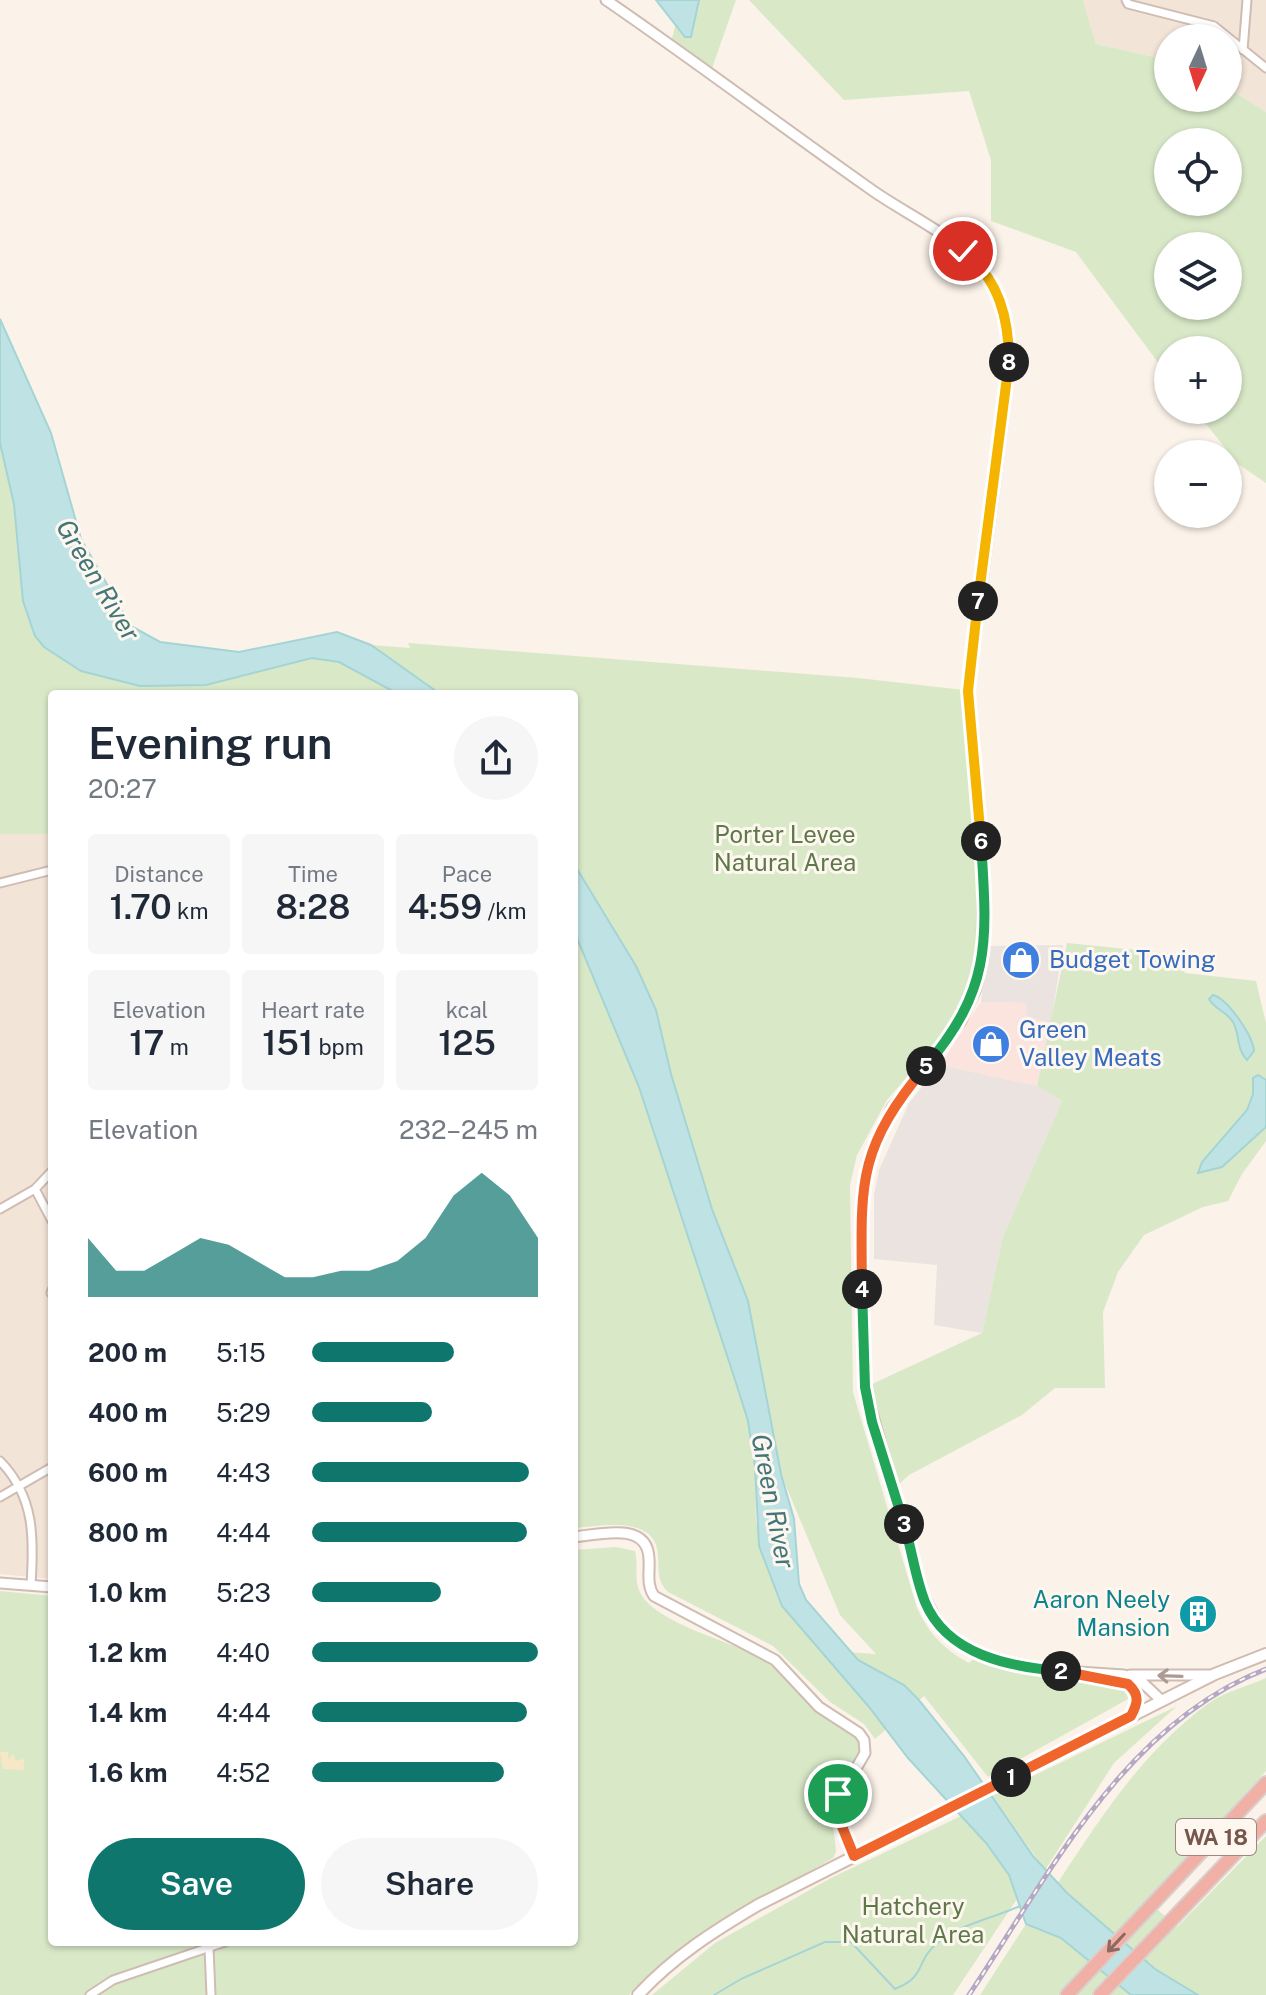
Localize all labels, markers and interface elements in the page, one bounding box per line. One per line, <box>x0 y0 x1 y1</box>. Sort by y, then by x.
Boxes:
north arrow <box>1154 24 1242 112</box>
map controls <box>1154 24 1242 528</box>
button: locate <box>1154 128 1242 216</box>
pin <box>929 217 997 285</box>
icon: check <box>941 229 985 273</box>
button: layers <box>1154 232 1242 320</box>
button: + <box>1154 336 1242 424</box>
pin: 8 <box>989 342 1029 382</box>
text: 8 <box>1002 349 1016 375</box>
button: − <box>1154 440 1242 528</box>
water label: Green River <box>50 513 147 646</box>
pin: 7 <box>958 581 998 621</box>
text: 7 <box>971 588 985 614</box>
button: share <box>454 716 538 800</box>
text: Evening run <box>88 717 333 769</box>
text: 20:27 <box>88 773 157 804</box>
park label: Porter Levee Natural Area <box>714 820 856 876</box>
pin: 6 <box>961 821 1001 861</box>
text: 6 <box>974 828 988 854</box>
text: Distance <box>114 861 204 887</box>
text: Time <box>288 861 338 887</box>
text: Pace <box>442 861 492 887</box>
text: 1.70 <box>110 887 172 927</box>
text: 8:28 <box>275 887 351 927</box>
text: 4:59 <box>407 887 482 927</box>
text: km <box>172 898 208 924</box>
text: /km <box>482 898 527 924</box>
shop icon: Budget Towing <box>1000 939 1042 981</box>
place label: Budget Towing <box>1049 945 1216 973</box>
text: Elevation <box>112 997 206 1023</box>
text: Heart rate <box>261 997 365 1023</box>
text: kcal <box>446 997 488 1023</box>
place label: Green Valley Meats <box>1019 1015 1162 1071</box>
text: 17 <box>129 1023 164 1063</box>
text: 151 <box>262 1023 313 1063</box>
text: 125 <box>438 1023 496 1063</box>
shop icon: Green Valley Meats <box>970 1023 1012 1065</box>
text: m <box>164 1034 189 1060</box>
text: bpm <box>313 1034 364 1060</box>
pin: 5 <box>906 1046 946 1086</box>
text: 5 <box>919 1053 933 1079</box>
text: Elevation <box>88 1114 198 1145</box>
text: 232–245 m <box>399 1114 538 1145</box>
pin: 4 <box>842 1269 882 1309</box>
text: 4 <box>855 1276 869 1302</box>
text: 200 m <box>88 1337 167 1368</box>
text: 5:15 <box>216 1337 266 1368</box>
text: 400 m <box>88 1397 168 1428</box>
text: 5:29 <box>216 1397 271 1428</box>
water label: Green River <box>745 1431 802 1571</box>
text: 600 m <box>88 1457 168 1488</box>
text: 4:43 <box>216 1457 271 1488</box>
pin: 3 <box>884 1504 924 1544</box>
text: 3 <box>897 1511 911 1537</box>
text: 800 m <box>88 1517 168 1548</box>
text: 4:44 <box>216 1517 271 1548</box>
text: 1.0 km <box>88 1577 167 1608</box>
text: 5:23 <box>216 1577 271 1608</box>
place label: Aaron Neely Mansion <box>1032 1585 1170 1641</box>
building icon: Aaron Neely Mansion <box>1177 1593 1219 1635</box>
text: 1.2 km <box>88 1637 167 1668</box>
text: 4:40 <box>216 1637 270 1668</box>
pin: 2 <box>1041 1651 1081 1691</box>
text: 2 <box>1054 1658 1068 1684</box>
one-way arrow <box>1157 1669 1184 1684</box>
text: 1.4 km <box>88 1697 167 1728</box>
text: 4:44 <box>216 1697 271 1728</box>
text: 1.6 km <box>88 1757 168 1788</box>
text: 4:52 <box>216 1757 270 1788</box>
pin: 1 <box>991 1757 1031 1797</box>
pin <box>804 1760 872 1828</box>
text: 1 <box>1006 1764 1016 1790</box>
icon: arrive <box>816 1772 860 1816</box>
road number: WA 18 <box>1176 1819 1256 1855</box>
button: Save <box>88 1838 305 1930</box>
button: Share <box>321 1838 538 1930</box>
park label: Hatchery Natural Area <box>842 1892 984 1948</box>
one-way arrow <box>1107 1933 1126 1953</box>

